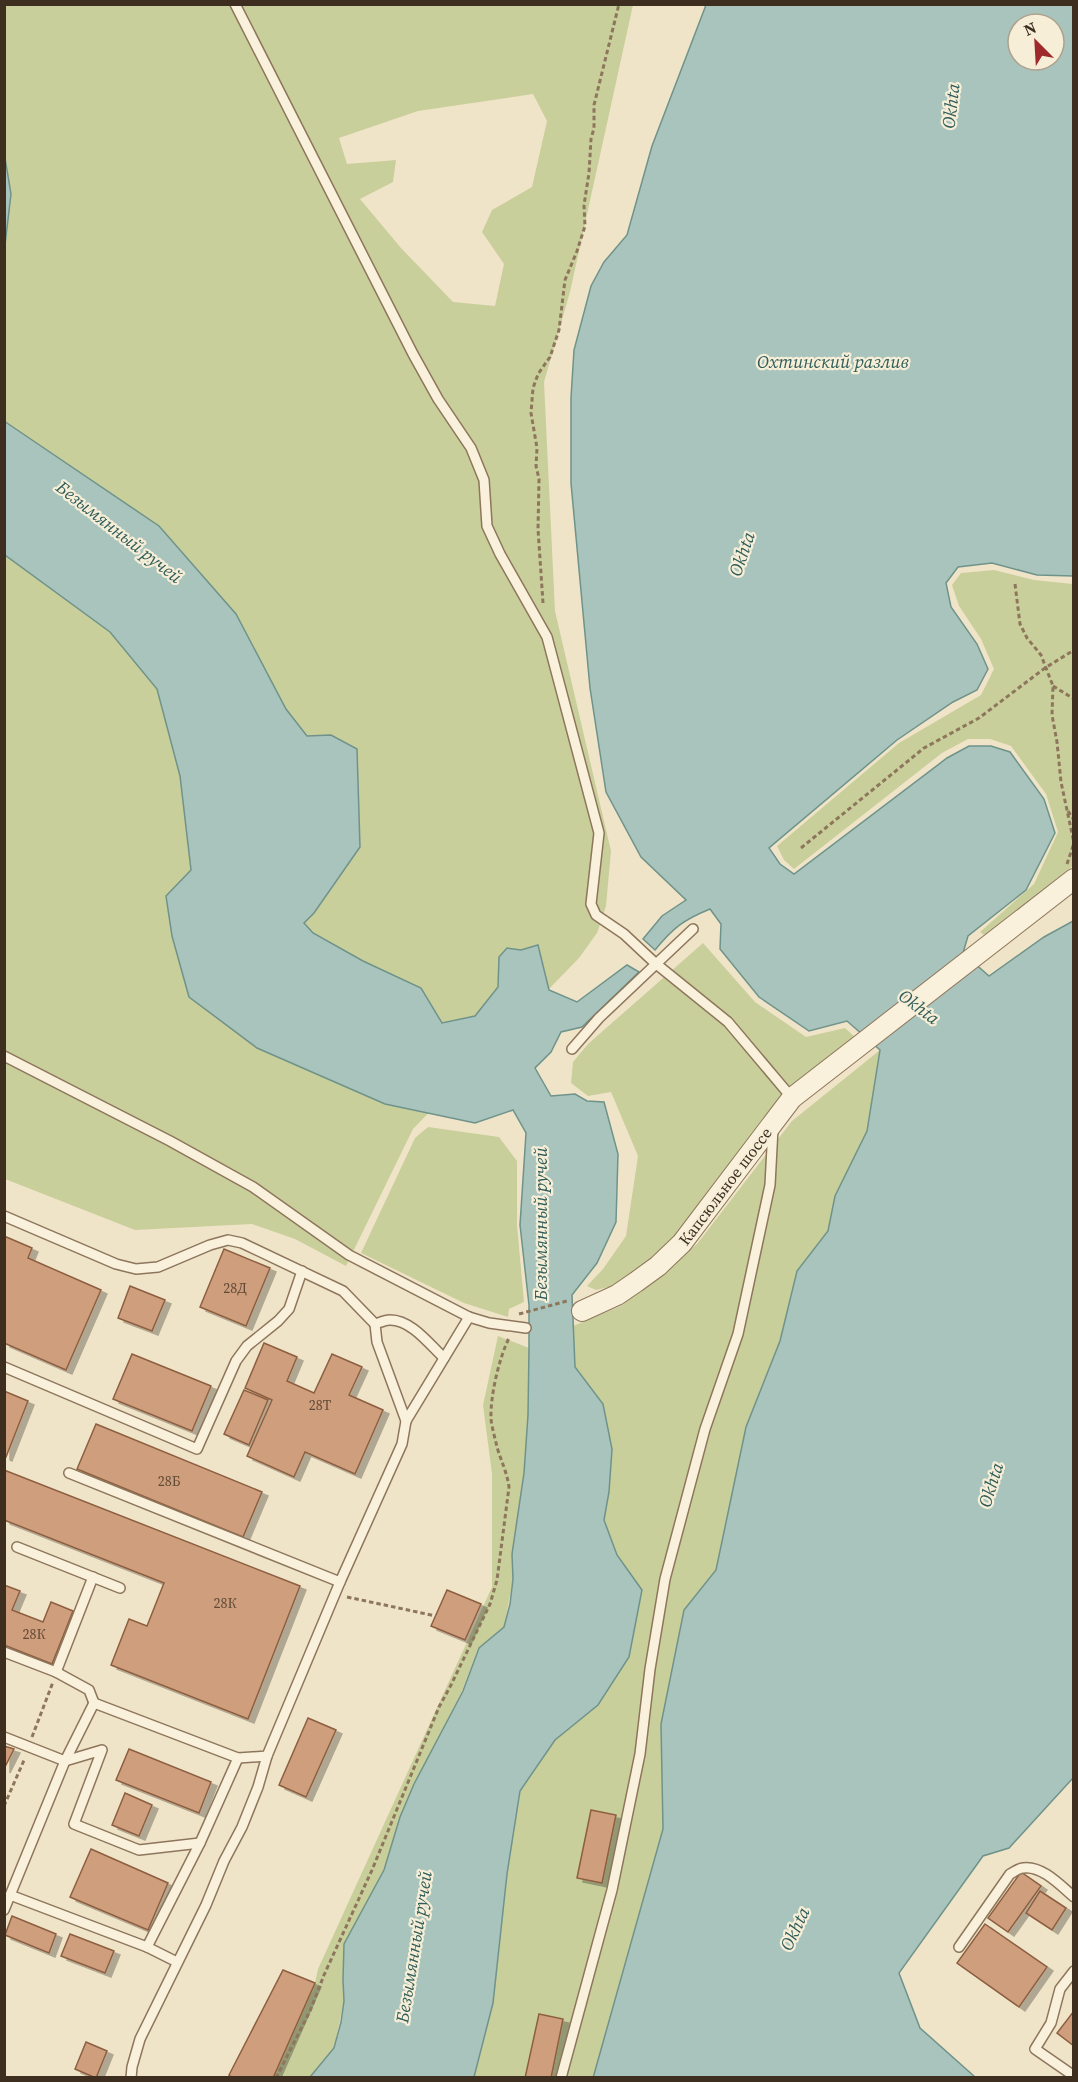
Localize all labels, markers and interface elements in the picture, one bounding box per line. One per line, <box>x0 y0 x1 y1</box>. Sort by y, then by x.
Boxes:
north arrow <box>1006 12 1066 72</box>
text: N <box>1020 16 1040 41</box>
water label: Okhta <box>935 81 966 130</box>
water label: Охтинский разлив <box>757 349 909 374</box>
water label: Безымянный ручей <box>50 474 188 589</box>
water label: Okhta <box>722 528 761 579</box>
water label: Okhta <box>894 983 945 1031</box>
street label: Капсюльное шоссе <box>673 1122 777 1250</box>
water label: Безымянный ручей <box>528 1147 553 1302</box>
house number: 28Д <box>223 1278 247 1298</box>
house number: 28Т <box>309 1395 332 1415</box>
water label: Okhta <box>972 1459 1009 1510</box>
house number: 28Б <box>158 1471 181 1491</box>
house number: 28К <box>213 1593 237 1613</box>
house number: 28К <box>22 1624 46 1644</box>
water label: Безымянный ручей <box>389 1868 438 2026</box>
water label: Okhta <box>774 1902 816 1955</box>

